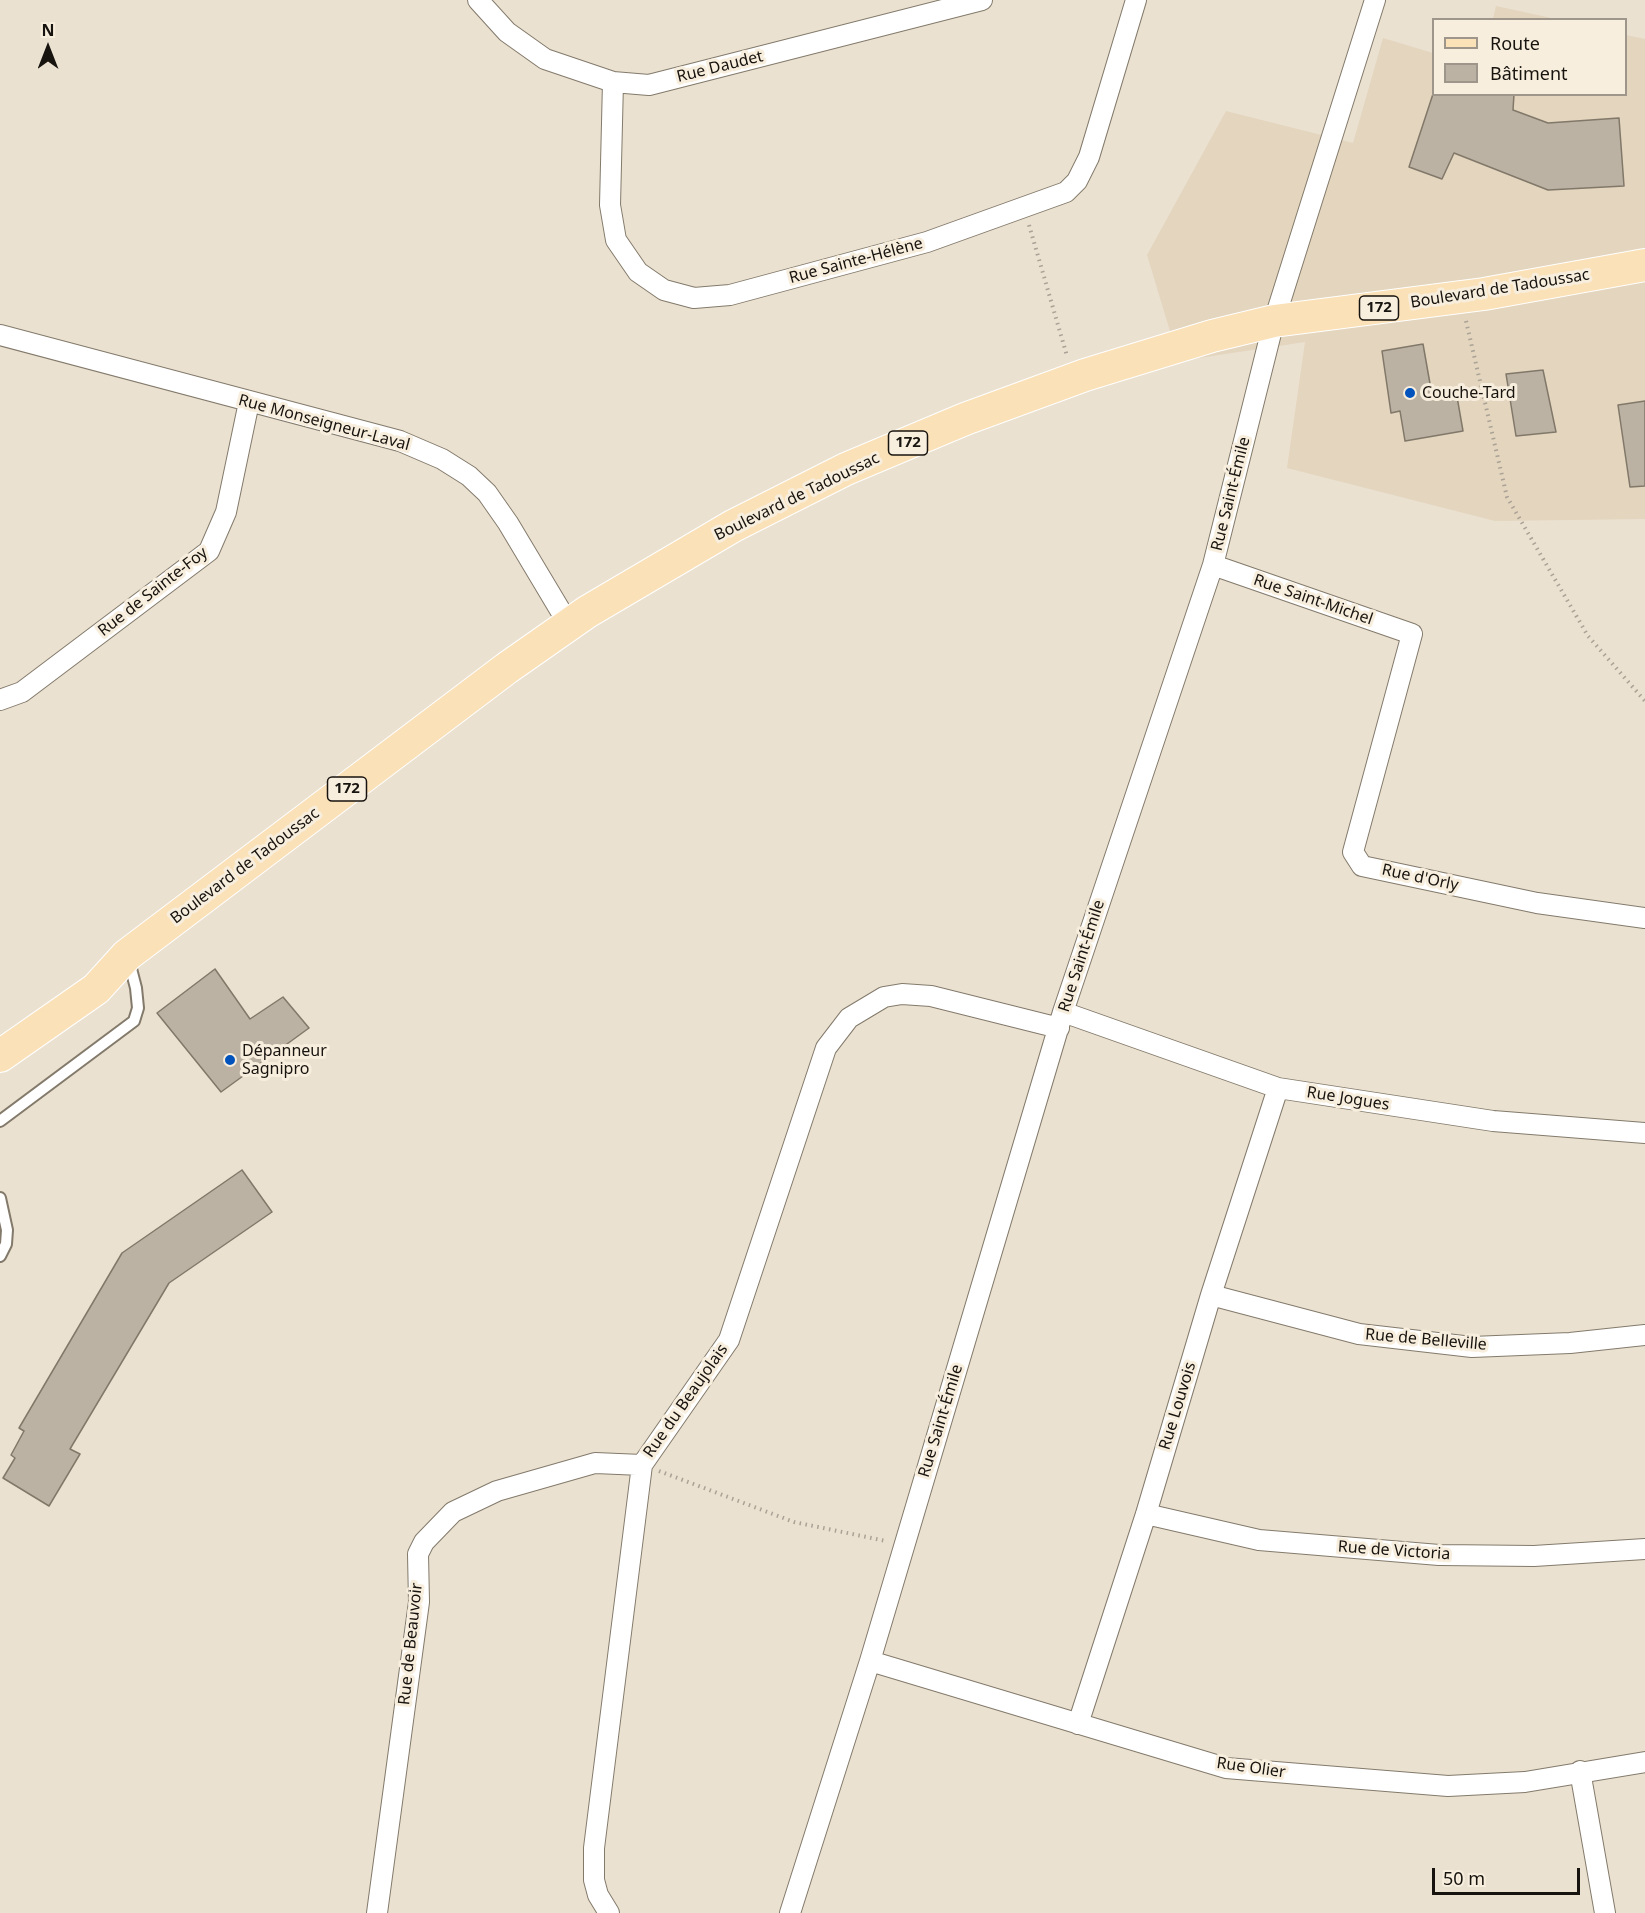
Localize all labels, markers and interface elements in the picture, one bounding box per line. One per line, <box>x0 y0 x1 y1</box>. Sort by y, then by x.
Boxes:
north arrow <box>18 18 78 78</box>
legend <box>1432 18 1627 96</box>
text: N <box>41 19 55 41</box>
text: Route <box>1490 31 1540 55</box>
street label: Rue Daudet <box>675 47 765 87</box>
text: Bâtiment <box>1490 61 1568 85</box>
street label: Rue Sainte-Hélène <box>787 234 925 288</box>
street label: Boulevard de Tadoussac <box>1409 265 1591 313</box>
road number: 172 <box>1360 296 1398 320</box>
place label: Couche-Tard <box>1422 383 1516 403</box>
marker: Couche-Tard <box>1403 386 1417 400</box>
street label: Rue Monseigneur-Laval <box>236 391 412 455</box>
road number: 172 <box>888 431 928 455</box>
street label: Rue Saint-Émile <box>1208 435 1254 553</box>
street label: Boulevard de Tadoussac <box>711 449 883 545</box>
street label: Rue de Sainte-Foy <box>94 543 212 641</box>
street label: Rue Saint-Michel <box>1251 571 1375 629</box>
road number: 172 <box>328 777 366 801</box>
street label: Boulevard de Tadoussac <box>167 804 323 928</box>
street label: Rue d'Orly <box>1380 861 1460 895</box>
street label: Rue Saint-Émile <box>1055 897 1109 1015</box>
place label: Dépanneur Sagnipro <box>242 1041 327 1079</box>
marker: Dépanneur Sagnipro <box>223 1053 237 1067</box>
street label: Rue Jogues <box>1305 1083 1391 1115</box>
street label: Rue de Belleville <box>1364 1325 1488 1355</box>
street label: Rue du Beaujolais <box>640 1341 732 1461</box>
street label: Rue Louvois <box>1156 1360 1200 1452</box>
street label: Rue Saint-Émile <box>915 1362 967 1480</box>
street label: Rue de Victoria <box>1337 1537 1451 1565</box>
street label: Rue de Beauvoir <box>395 1582 427 1706</box>
street label: Rue Olier <box>1215 1754 1287 1782</box>
scale bar <box>1435 1856 1584 1894</box>
text: 50 m <box>1443 1866 1485 1890</box>

